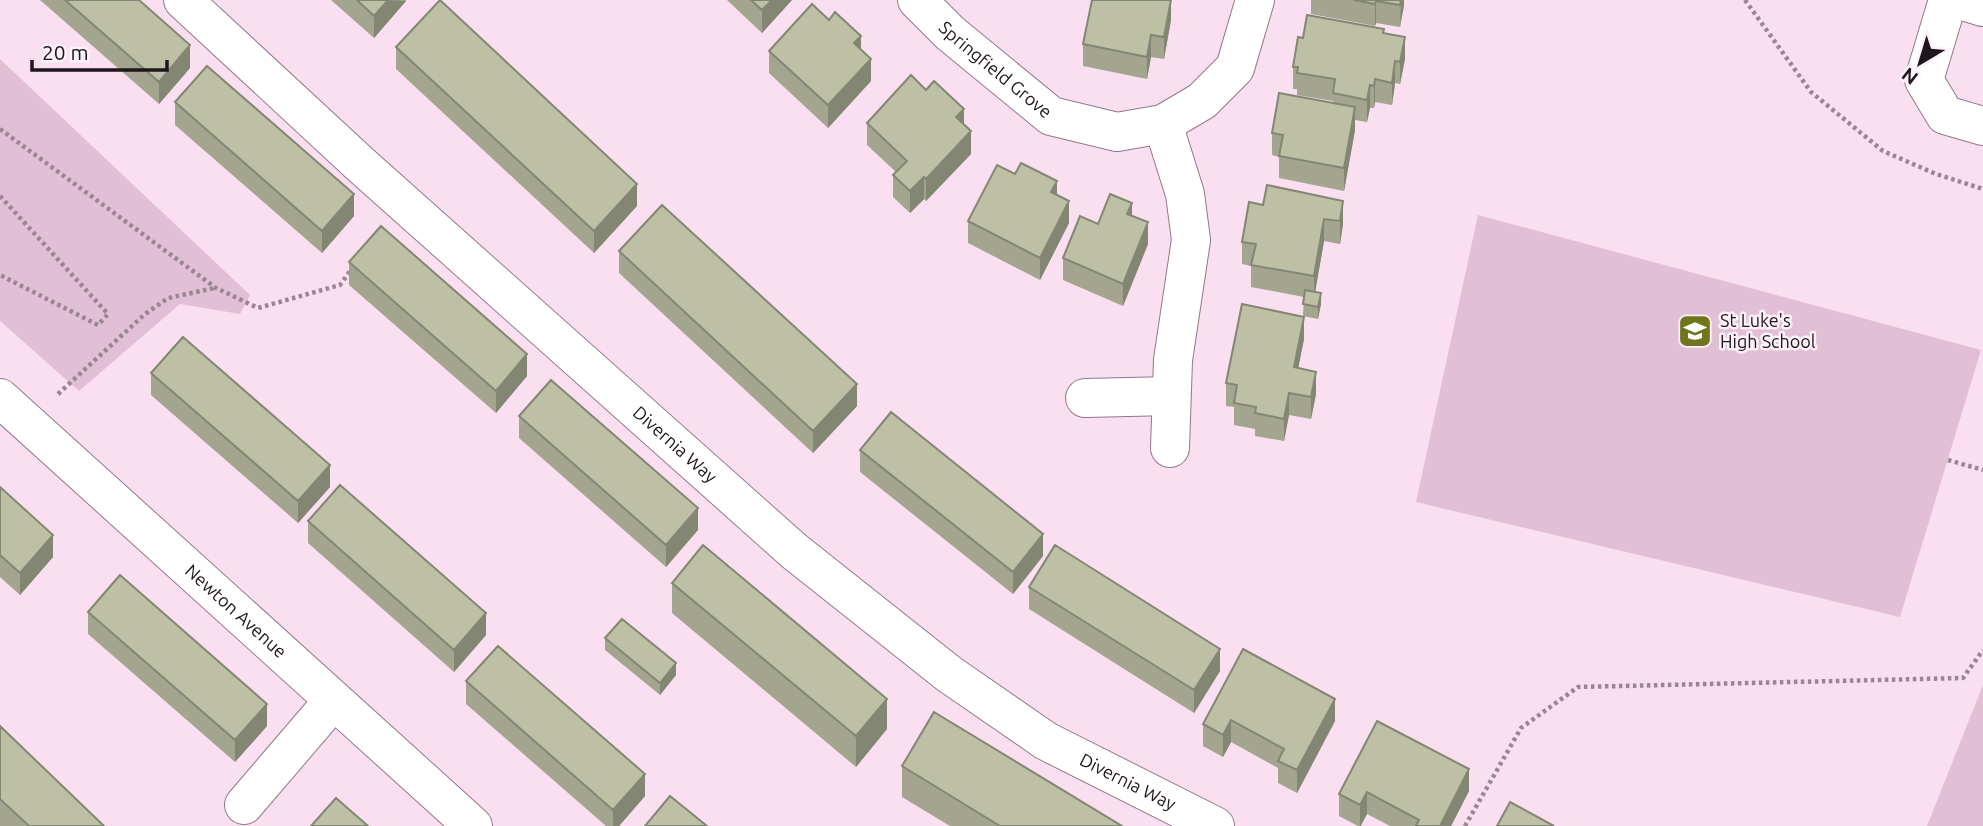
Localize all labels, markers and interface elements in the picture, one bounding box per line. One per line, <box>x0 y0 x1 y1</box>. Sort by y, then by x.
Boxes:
street label: Springfield Grove <box>935 17 1056 122</box>
scale bar <box>32 28 166 72</box>
north arrow <box>1885 28 1955 98</box>
text: 20 m <box>42 40 89 64</box>
text: N <box>1897 63 1922 89</box>
place label: St Luke's High School <box>1720 310 1816 351</box>
school or university icon: St Luke's High School <box>1676 312 1714 350</box>
street label: Divernia Way <box>630 402 721 486</box>
street label: Newton Avenue <box>182 560 291 661</box>
street label: Divernia Way <box>1077 749 1180 814</box>

